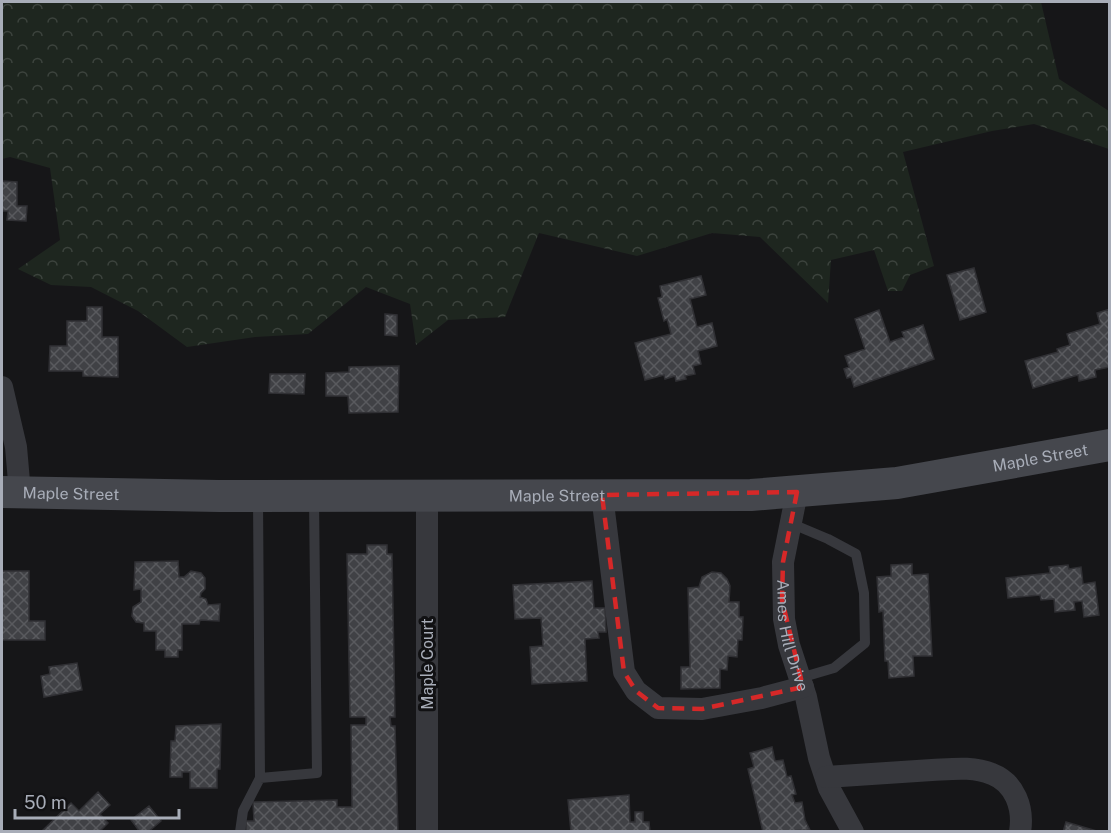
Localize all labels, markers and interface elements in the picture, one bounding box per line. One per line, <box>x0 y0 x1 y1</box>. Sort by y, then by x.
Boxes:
street label: Maple Street <box>991 440 1090 476</box>
street label: Maple Street <box>22 483 119 504</box>
street label: Maple Street <box>509 486 605 505</box>
street label: Ames Hill Drive <box>773 579 813 694</box>
street label: Maple Court <box>418 618 437 710</box>
scale bar <box>15 782 178 820</box>
text: 50 m <box>24 792 67 813</box>

